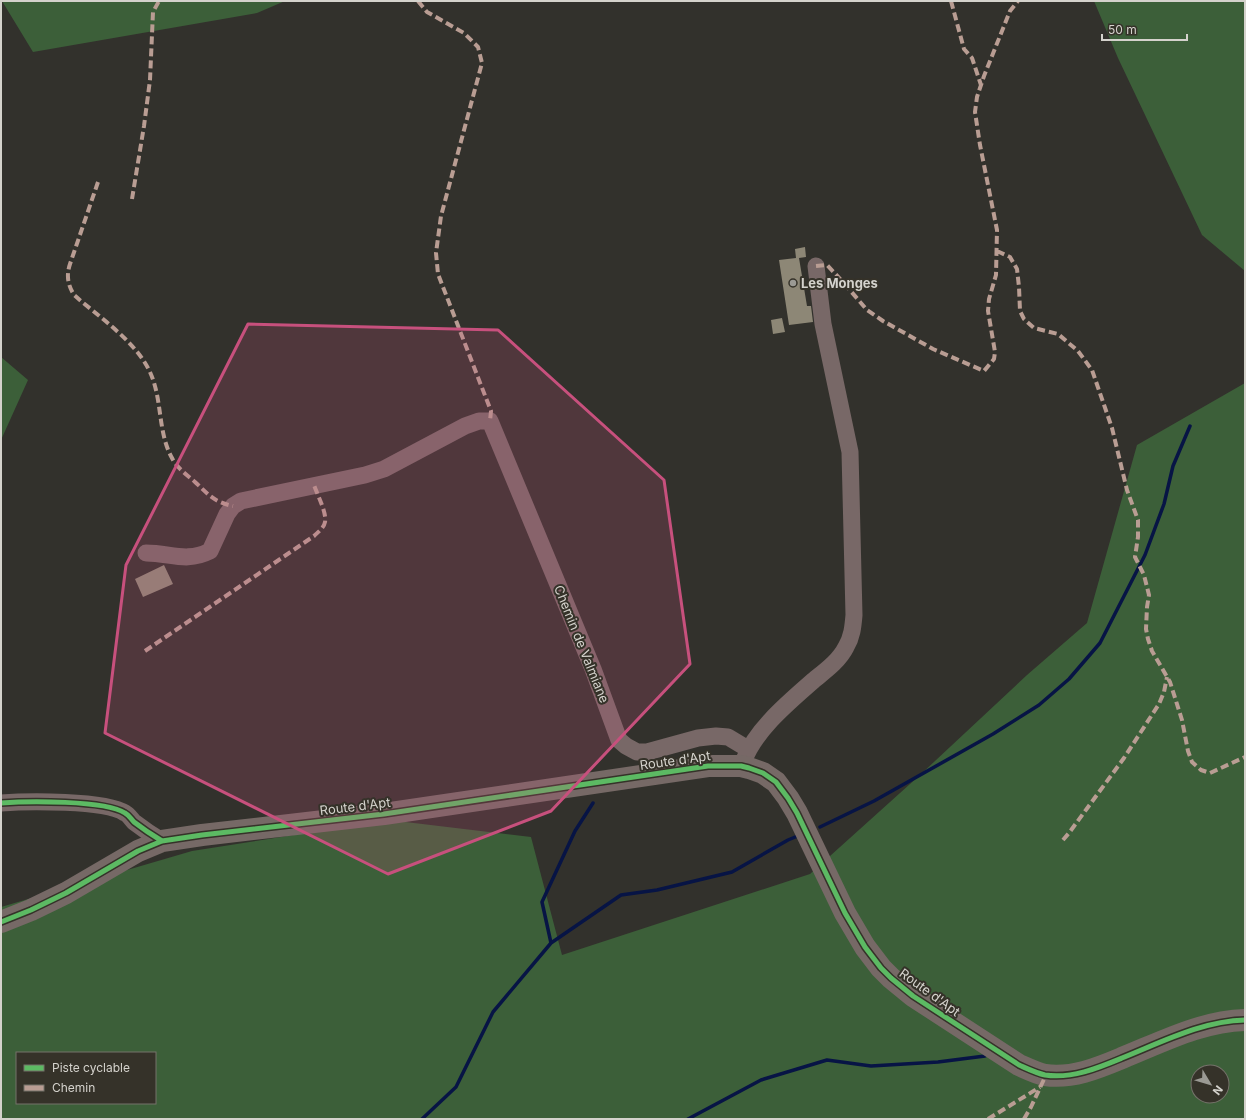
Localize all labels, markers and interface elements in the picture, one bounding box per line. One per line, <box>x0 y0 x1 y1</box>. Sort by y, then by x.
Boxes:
scale bar <box>1102 16 1187 42</box>
text: 50 m <box>1108 22 1137 37</box>
place label: Les Monges <box>801 275 878 291</box>
marker: Les Monges <box>788 278 798 288</box>
street label: Chemin de Valmiane <box>551 583 613 705</box>
street label: Route d'Apt <box>639 747 711 773</box>
street label: Route d'Apt <box>319 794 391 818</box>
street label: Route d'Apt <box>897 965 963 1019</box>
legend <box>16 1052 156 1104</box>
text: Piste cyclable <box>52 1060 130 1075</box>
north arrow <box>1190 1064 1230 1104</box>
text: Chemin <box>52 1080 95 1095</box>
text: N <box>1210 1083 1226 1098</box>

